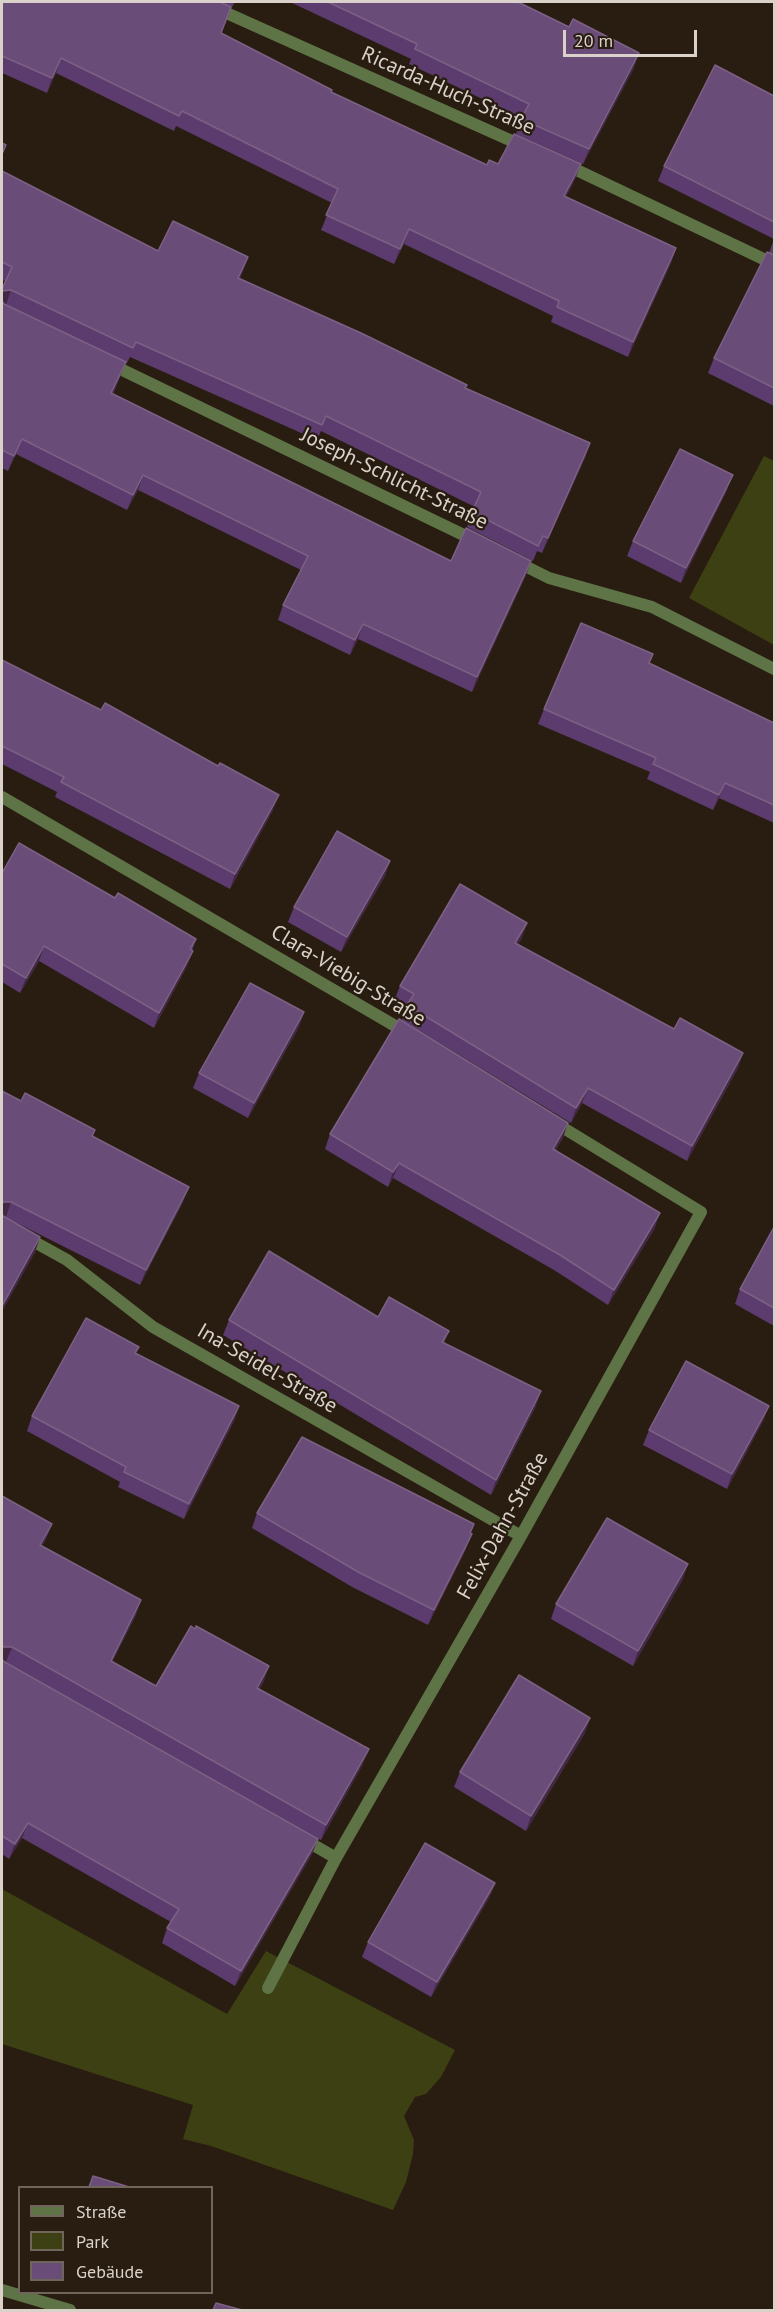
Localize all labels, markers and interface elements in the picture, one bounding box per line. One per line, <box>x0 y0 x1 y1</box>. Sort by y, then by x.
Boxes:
scale bar <box>566 18 700 56</box>
text: 20 m <box>574 29 613 52</box>
street label: Ricarda-Huch-Straße <box>357 41 539 141</box>
street label: Joseph-Schlicht-Straße <box>296 423 492 535</box>
street label: Clara-Viebig-Straße <box>266 920 430 1032</box>
street label: Ina-Seidel-Straße <box>192 1319 342 1419</box>
street label: Felix-Dahn-Straße <box>452 1448 554 1604</box>
legend <box>18 2186 213 2294</box>
text: Straße <box>76 2200 127 2223</box>
text: Park <box>76 2230 109 2253</box>
text: Gebäude <box>76 2260 143 2283</box>

